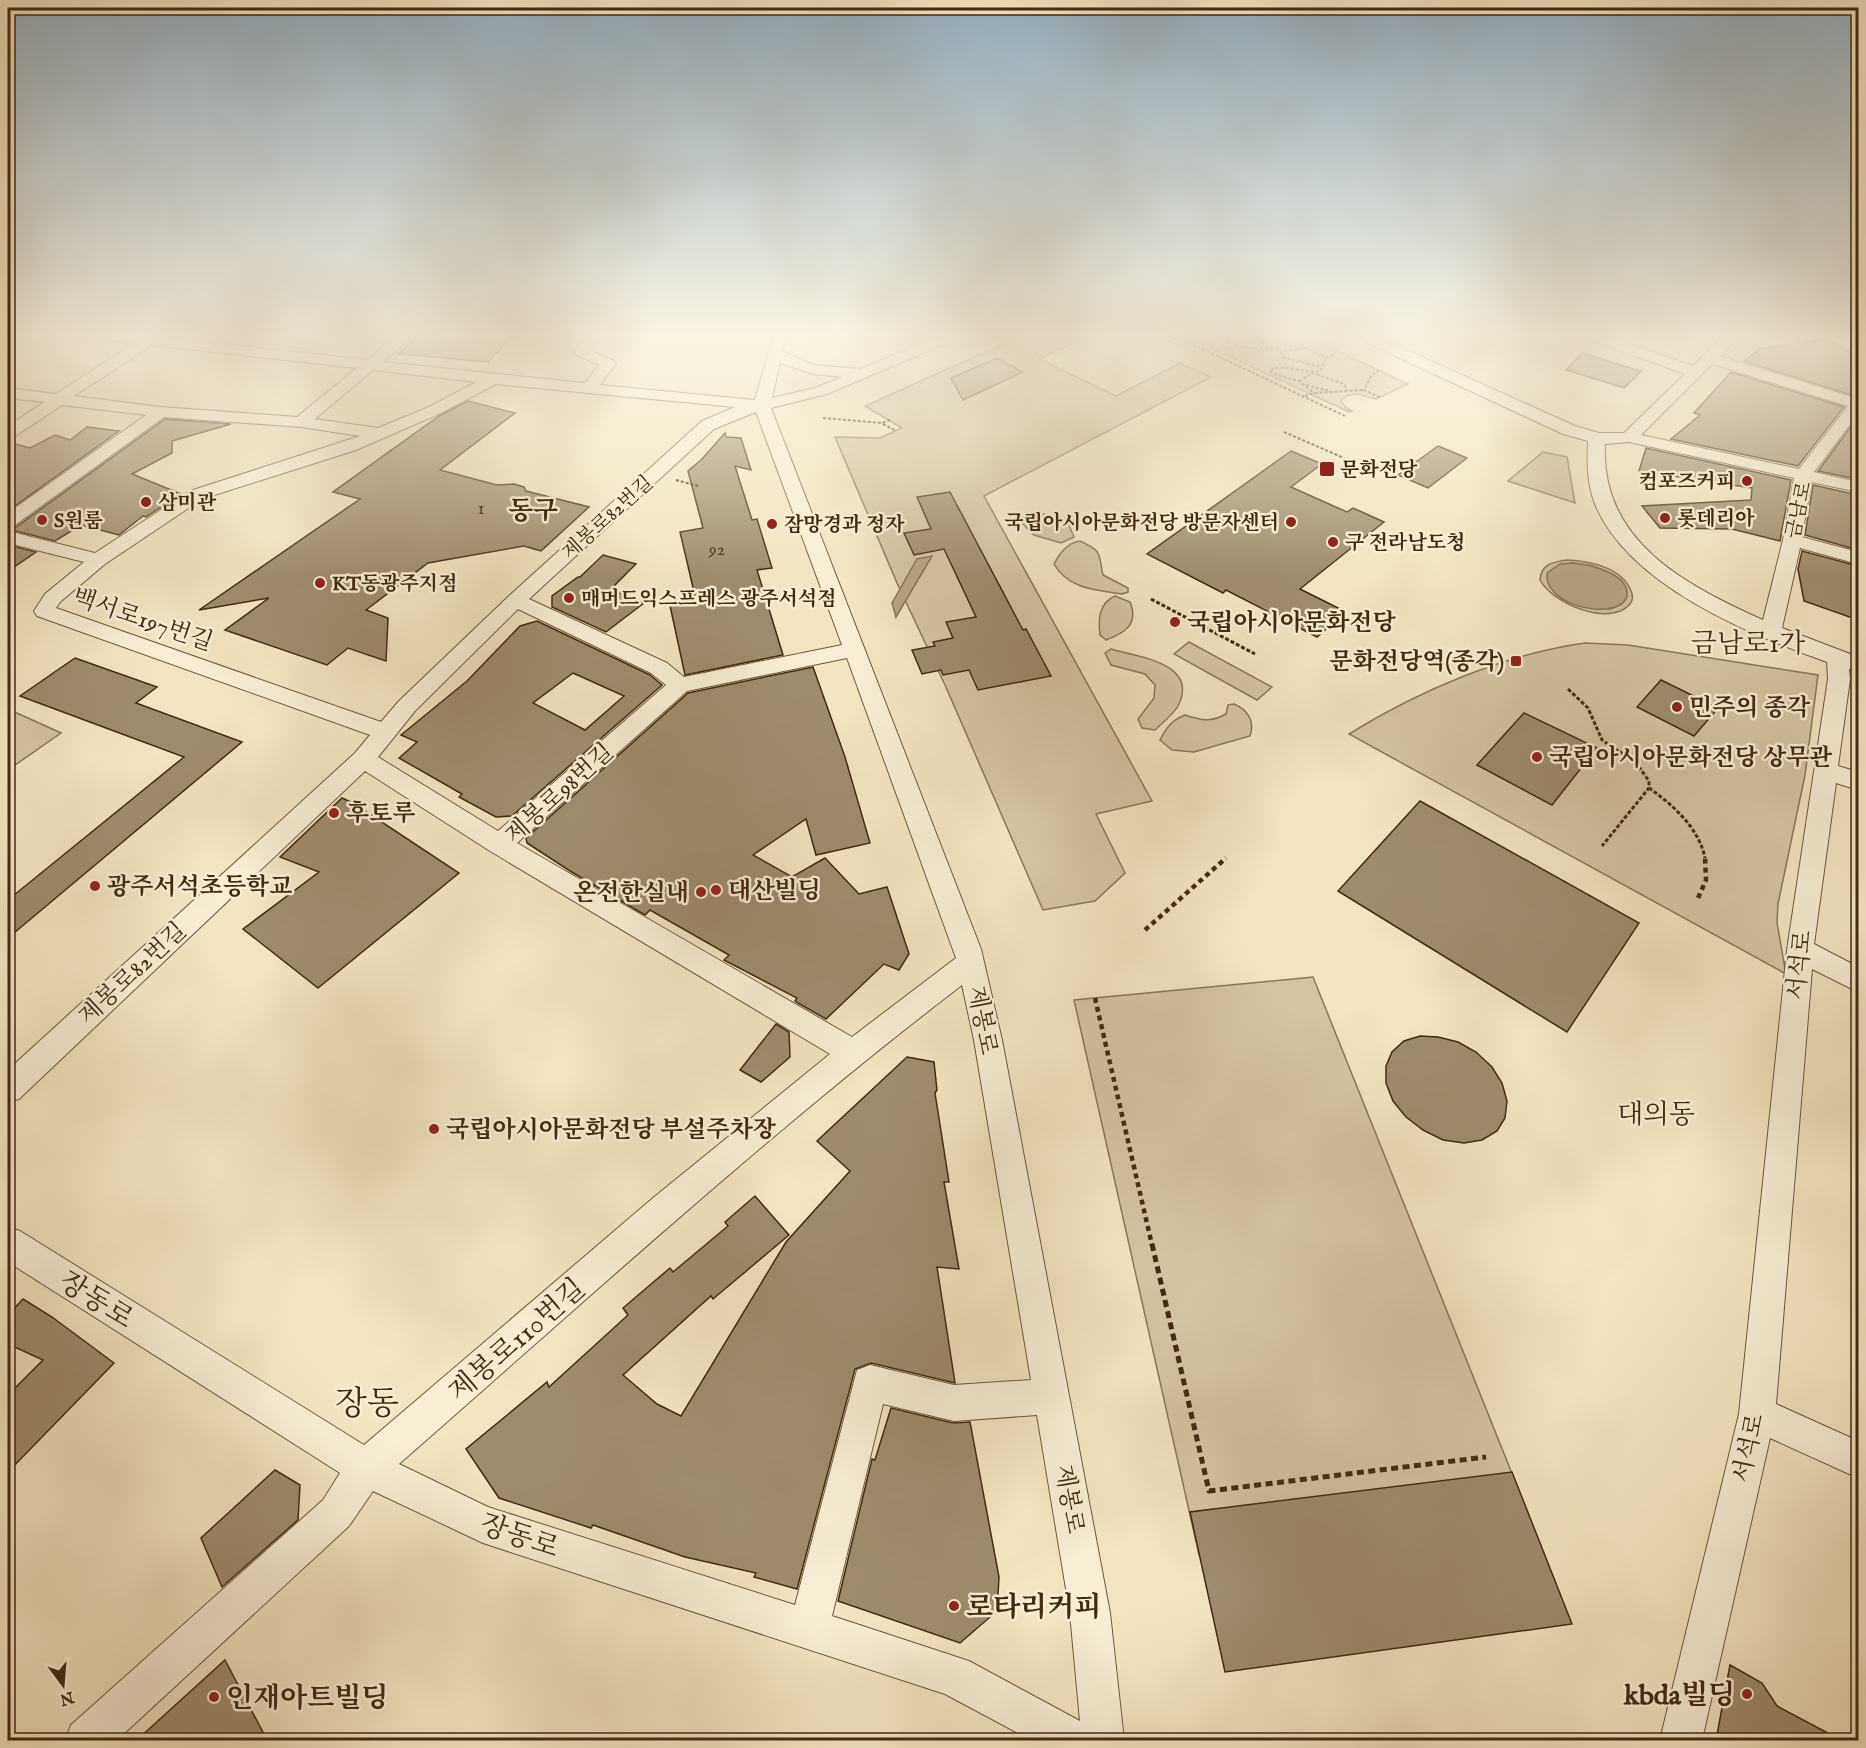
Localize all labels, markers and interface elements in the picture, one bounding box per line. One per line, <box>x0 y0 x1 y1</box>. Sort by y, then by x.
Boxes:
place label: 문화전당 <box>1340 458 1418 483</box>
marker: 문화전당 <box>1318 460 1336 478</box>
place label: 컴포즈커피 <box>1638 470 1735 495</box>
street label: 제봉로82번길 <box>557 471 659 565</box>
marker: 컴포즈커피 <box>1740 474 1754 488</box>
street label: 금남로 <box>1781 479 1818 541</box>
place label: 삼미관 <box>158 491 217 516</box>
marker: 삼미관 <box>139 495 153 509</box>
district label: 동구 <box>508 495 558 528</box>
house number: 1 <box>478 498 484 521</box>
place label: 롯데리아 <box>1677 507 1755 532</box>
place label: S원룸 <box>54 509 103 534</box>
place label: 국립아시아문화전당 방문자센터 <box>1004 511 1279 536</box>
marker: 롯데리아 <box>1658 511 1672 525</box>
marker: S원룸 <box>35 513 49 527</box>
place label: 잠망경과 정자 <box>784 513 905 538</box>
marker: 국립아시아문화전당 방문자센터 <box>1284 515 1298 529</box>
marker: 잠망경과 정자 <box>765 517 779 531</box>
place label: 구 전라남도청 <box>1345 531 1465 556</box>
marker: 구 전라남도청 <box>1326 535 1340 549</box>
house number: 92 <box>708 539 725 562</box>
place label: KT동광주지점 <box>332 572 458 597</box>
marker: KT동광주지점 <box>313 576 327 590</box>
street label: 백서로197번길 <box>68 582 217 659</box>
place label: 매머드익스프레스 광주서석점 <box>581 587 837 612</box>
marker: 매머드익스프레스 광주서석점 <box>562 591 576 605</box>
place label: 국립아시아문화전당 <box>1187 608 1396 639</box>
marker: 국립아시아문화전당 <box>1168 615 1182 629</box>
district label: 금남로1가 <box>1691 628 1805 662</box>
place label: 문화전당역(종각) <box>1329 647 1504 678</box>
marker: 문화전당역(종각) <box>1509 654 1523 668</box>
place label: 민주의 종각 <box>1689 693 1811 724</box>
marker: 민주의 종각 <box>1670 700 1684 714</box>
street label: 제봉로98번길 <box>499 737 621 851</box>
place label: 국립아시아문화전당 상무관 <box>1549 743 1832 774</box>
marker: 국립아시아문화전당 상무관 <box>1530 750 1544 764</box>
place label: 후토루 <box>346 799 416 830</box>
marker: 후토루 <box>327 806 341 820</box>
place label: 광주서석초등학교 <box>107 872 292 903</box>
place label: 대산빌딩 <box>728 876 821 907</box>
place label: 온전한실내 <box>573 878 689 909</box>
marker: 광주서석초등학교 <box>88 879 102 893</box>
marker: 대산빌딩 <box>709 883 723 897</box>
marker: 온전한실내 <box>694 885 708 899</box>
street label: 제봉로82번길 <box>73 916 194 1032</box>
street label: 서석로 <box>1781 929 1820 1001</box>
street label: 제봉로 <box>960 983 1003 1057</box>
district label: 대의동 <box>1617 1099 1695 1133</box>
place label: 국립아시아문화전당 부설주차장 <box>446 1115 777 1146</box>
marker: 국립아시아문화전당 부설주차장 <box>427 1122 441 1136</box>
street label: 장동로 <box>52 1265 139 1337</box>
street label: 제봉로110번길 <box>442 1272 593 1410</box>
district label: 장동 <box>335 1384 399 1426</box>
street label: 서석로 <box>1727 1411 1772 1486</box>
street label: 제봉로 <box>1047 1462 1090 1536</box>
street label: 장동로 <box>475 1508 563 1567</box>
place label: 로타리커피 <box>966 1591 1101 1626</box>
marker: 로타리커피 <box>947 1599 961 1613</box>
north arrow <box>33 1655 93 1715</box>
place label: kbda빌딩 <box>1623 1679 1735 1714</box>
place label: 인재아트빌딩 <box>226 1682 388 1717</box>
text: N <box>57 1686 77 1709</box>
marker: kbda빌딩 <box>1740 1687 1754 1701</box>
marker: 인재아트빌딩 <box>207 1690 221 1704</box>

